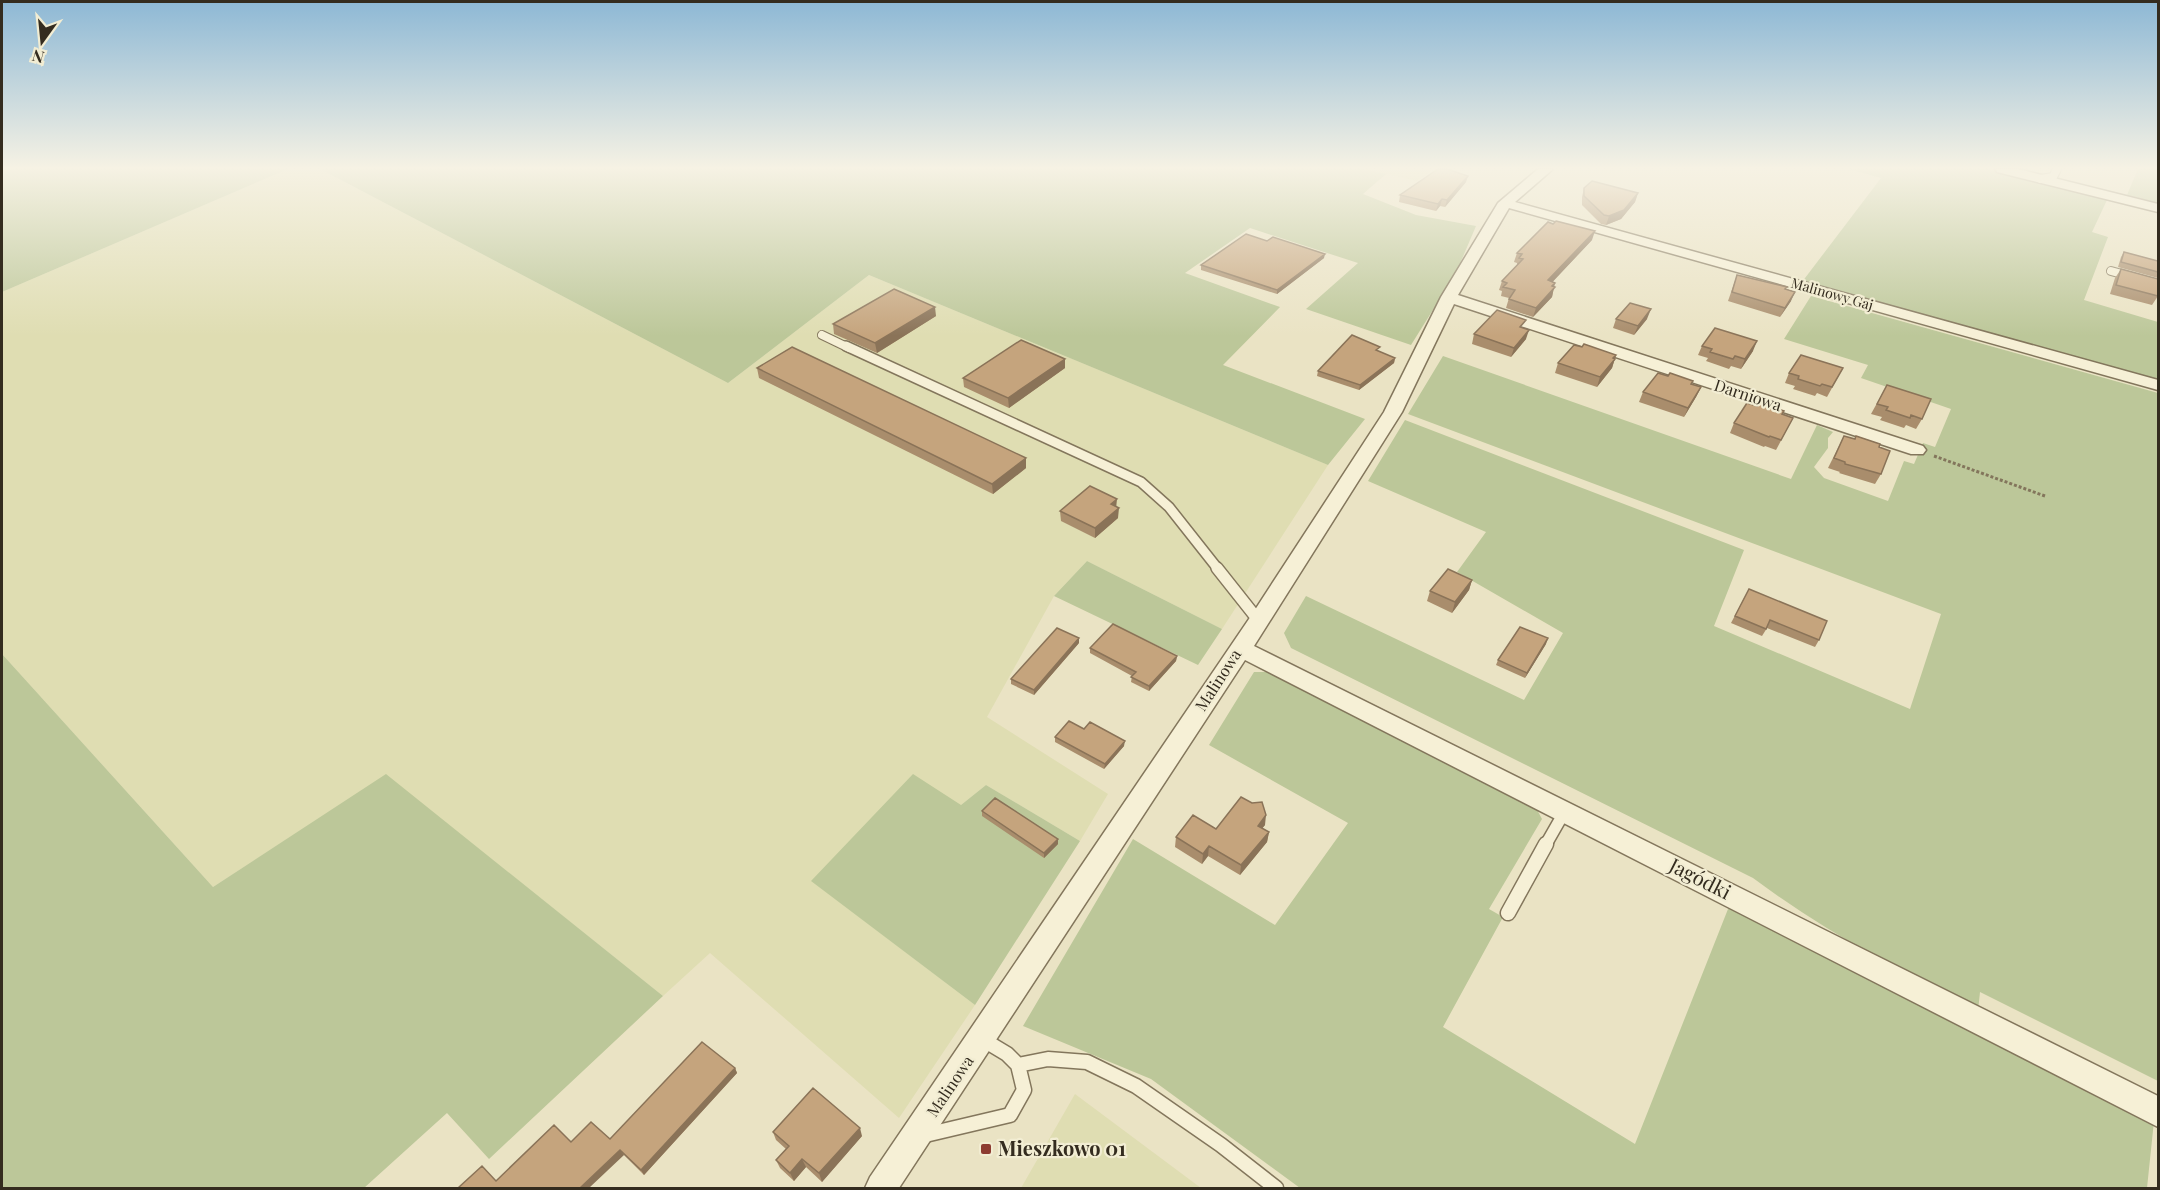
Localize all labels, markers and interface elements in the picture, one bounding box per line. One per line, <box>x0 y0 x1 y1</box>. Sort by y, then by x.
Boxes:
north arrow <box>12 12 72 72</box>
text: N <box>29 45 46 69</box>
street label: Malinowy Gaj <box>1789 273 1875 314</box>
street label: Darniowa <box>1712 374 1785 415</box>
street label: Malinowa <box>1190 645 1245 715</box>
street label: Jagódki <box>1664 850 1736 905</box>
street label: Malinowa <box>921 1051 978 1120</box>
place label: Mieszkowo 01 <box>998 1134 1126 1161</box>
marker: Mieszkowo 01 <box>979 1142 993 1156</box>

